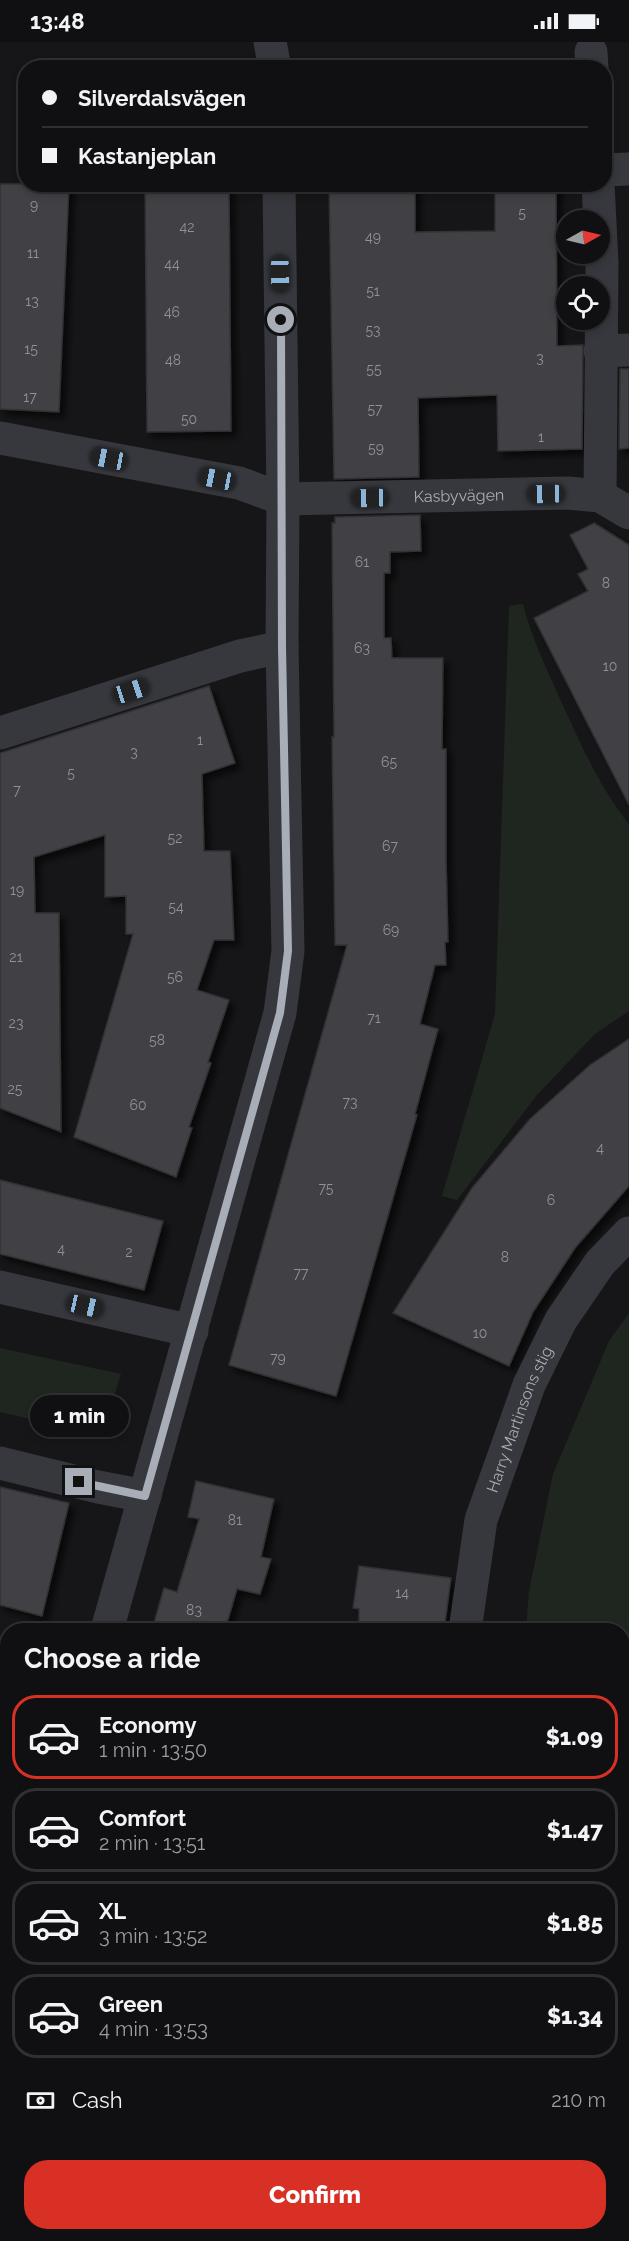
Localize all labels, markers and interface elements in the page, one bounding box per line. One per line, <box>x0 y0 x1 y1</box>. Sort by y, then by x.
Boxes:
text: 13:48 <box>30 8 84 34</box>
text: Silverdalsvägen <box>78 85 246 111</box>
text: Kastanjeplan <box>78 143 216 169</box>
house number: 9 <box>30 197 38 213</box>
house number: 5 <box>518 205 526 221</box>
north arrow <box>556 210 610 264</box>
map controls <box>556 210 610 330</box>
house number: 42 <box>180 219 194 235</box>
house number: 49 <box>365 229 381 245</box>
house number: 11 <box>27 245 39 261</box>
house number: 44 <box>164 256 180 272</box>
car <box>271 256 289 292</box>
button: locate <box>556 276 610 330</box>
house number: 51 <box>366 283 380 299</box>
house number: 13 <box>25 293 39 309</box>
house number: 46 <box>164 304 180 320</box>
route start <box>267 306 294 333</box>
house number: 53 <box>365 322 381 338</box>
house number: 15 <box>24 341 38 357</box>
house number: 3 <box>536 350 544 366</box>
house number: 48 <box>165 352 181 368</box>
house number: 55 <box>366 361 382 377</box>
house number: 17 <box>23 389 37 405</box>
house number: 57 <box>367 401 383 417</box>
house number: 50 <box>181 411 197 427</box>
house number: 1 <box>538 429 544 445</box>
house number: 59 <box>368 440 384 456</box>
car <box>90 447 128 471</box>
car <box>198 467 236 491</box>
street label: Kasbyvägen <box>413 485 504 506</box>
car <box>528 485 564 503</box>
car <box>352 489 388 507</box>
house number: 61 <box>355 554 369 570</box>
house number: 8 <box>602 575 610 591</box>
house number: 63 <box>354 640 370 656</box>
house number: 10 <box>603 658 617 674</box>
car <box>111 677 151 705</box>
house number: 1 <box>197 732 203 748</box>
house number: 3 <box>130 744 138 760</box>
house number: 65 <box>381 754 397 770</box>
house number: 5 <box>67 765 75 781</box>
house number: 7 <box>13 782 21 798</box>
house number: 52 <box>168 830 182 846</box>
house number: 67 <box>382 838 398 854</box>
house number: 19 <box>10 882 24 898</box>
house number: 54 <box>168 899 184 915</box>
house number: 69 <box>383 922 399 938</box>
house number: 21 <box>9 949 23 965</box>
house number: 56 <box>167 969 183 985</box>
house number: 71 <box>367 1010 381 1026</box>
house number: 23 <box>9 1015 23 1031</box>
house number: 58 <box>149 1032 165 1048</box>
house number: 25 <box>8 1081 23 1097</box>
house number: 73 <box>343 1094 357 1110</box>
house number: 60 <box>129 1097 147 1113</box>
house number: 4 <box>596 1140 604 1156</box>
house number: 75 <box>319 1180 334 1196</box>
house number: 6 <box>547 1192 555 1208</box>
house number: 4 <box>57 1241 65 1257</box>
house number: 2 <box>125 1244 133 1260</box>
house number: 8 <box>501 1249 509 1265</box>
house number: 77 <box>294 1265 309 1281</box>
car <box>65 1293 105 1319</box>
house number: 10 <box>473 1325 487 1341</box>
street label: Harry Martinsons stig <box>482 1343 556 1495</box>
house number: 79 <box>270 1350 286 1366</box>
callout: 1 min <box>29 1395 128 1437</box>
text: 1 min <box>54 1404 105 1428</box>
route end <box>65 1468 92 1495</box>
house number: 81 <box>228 1512 242 1528</box>
house number: 14 <box>395 1585 409 1601</box>
house number: 83 <box>186 1602 202 1618</box>
text: Choose a ride <box>24 1643 200 1674</box>
icon: car <box>27 1710 81 1764</box>
text: Economy <box>99 1712 197 1738</box>
text: $1.09 <box>546 1724 603 1750</box>
text: 1 min · 13:50 <box>99 1738 207 1762</box>
icon: car <box>27 1803 81 1857</box>
text: Comfort <box>99 1805 186 1831</box>
text: $1.47 <box>547 1817 603 1843</box>
text: 2 min · 13:51 <box>99 1831 205 1855</box>
icon: car <box>27 1896 81 1950</box>
text: XL <box>99 1898 126 1924</box>
text: $1.85 <box>547 1910 603 1936</box>
text: 3 min · 13:52 <box>99 1924 207 1948</box>
icon: car <box>27 1989 81 2043</box>
text: Green <box>99 1991 163 2017</box>
text: $1.34 <box>547 2003 603 2029</box>
text: 4 min · 13:53 <box>99 2017 208 2041</box>
icon: cash <box>24 2084 57 2117</box>
text: Cash <box>72 2087 123 2113</box>
text: 210 m <box>551 2088 606 2112</box>
button: Confirm <box>24 2160 606 2229</box>

